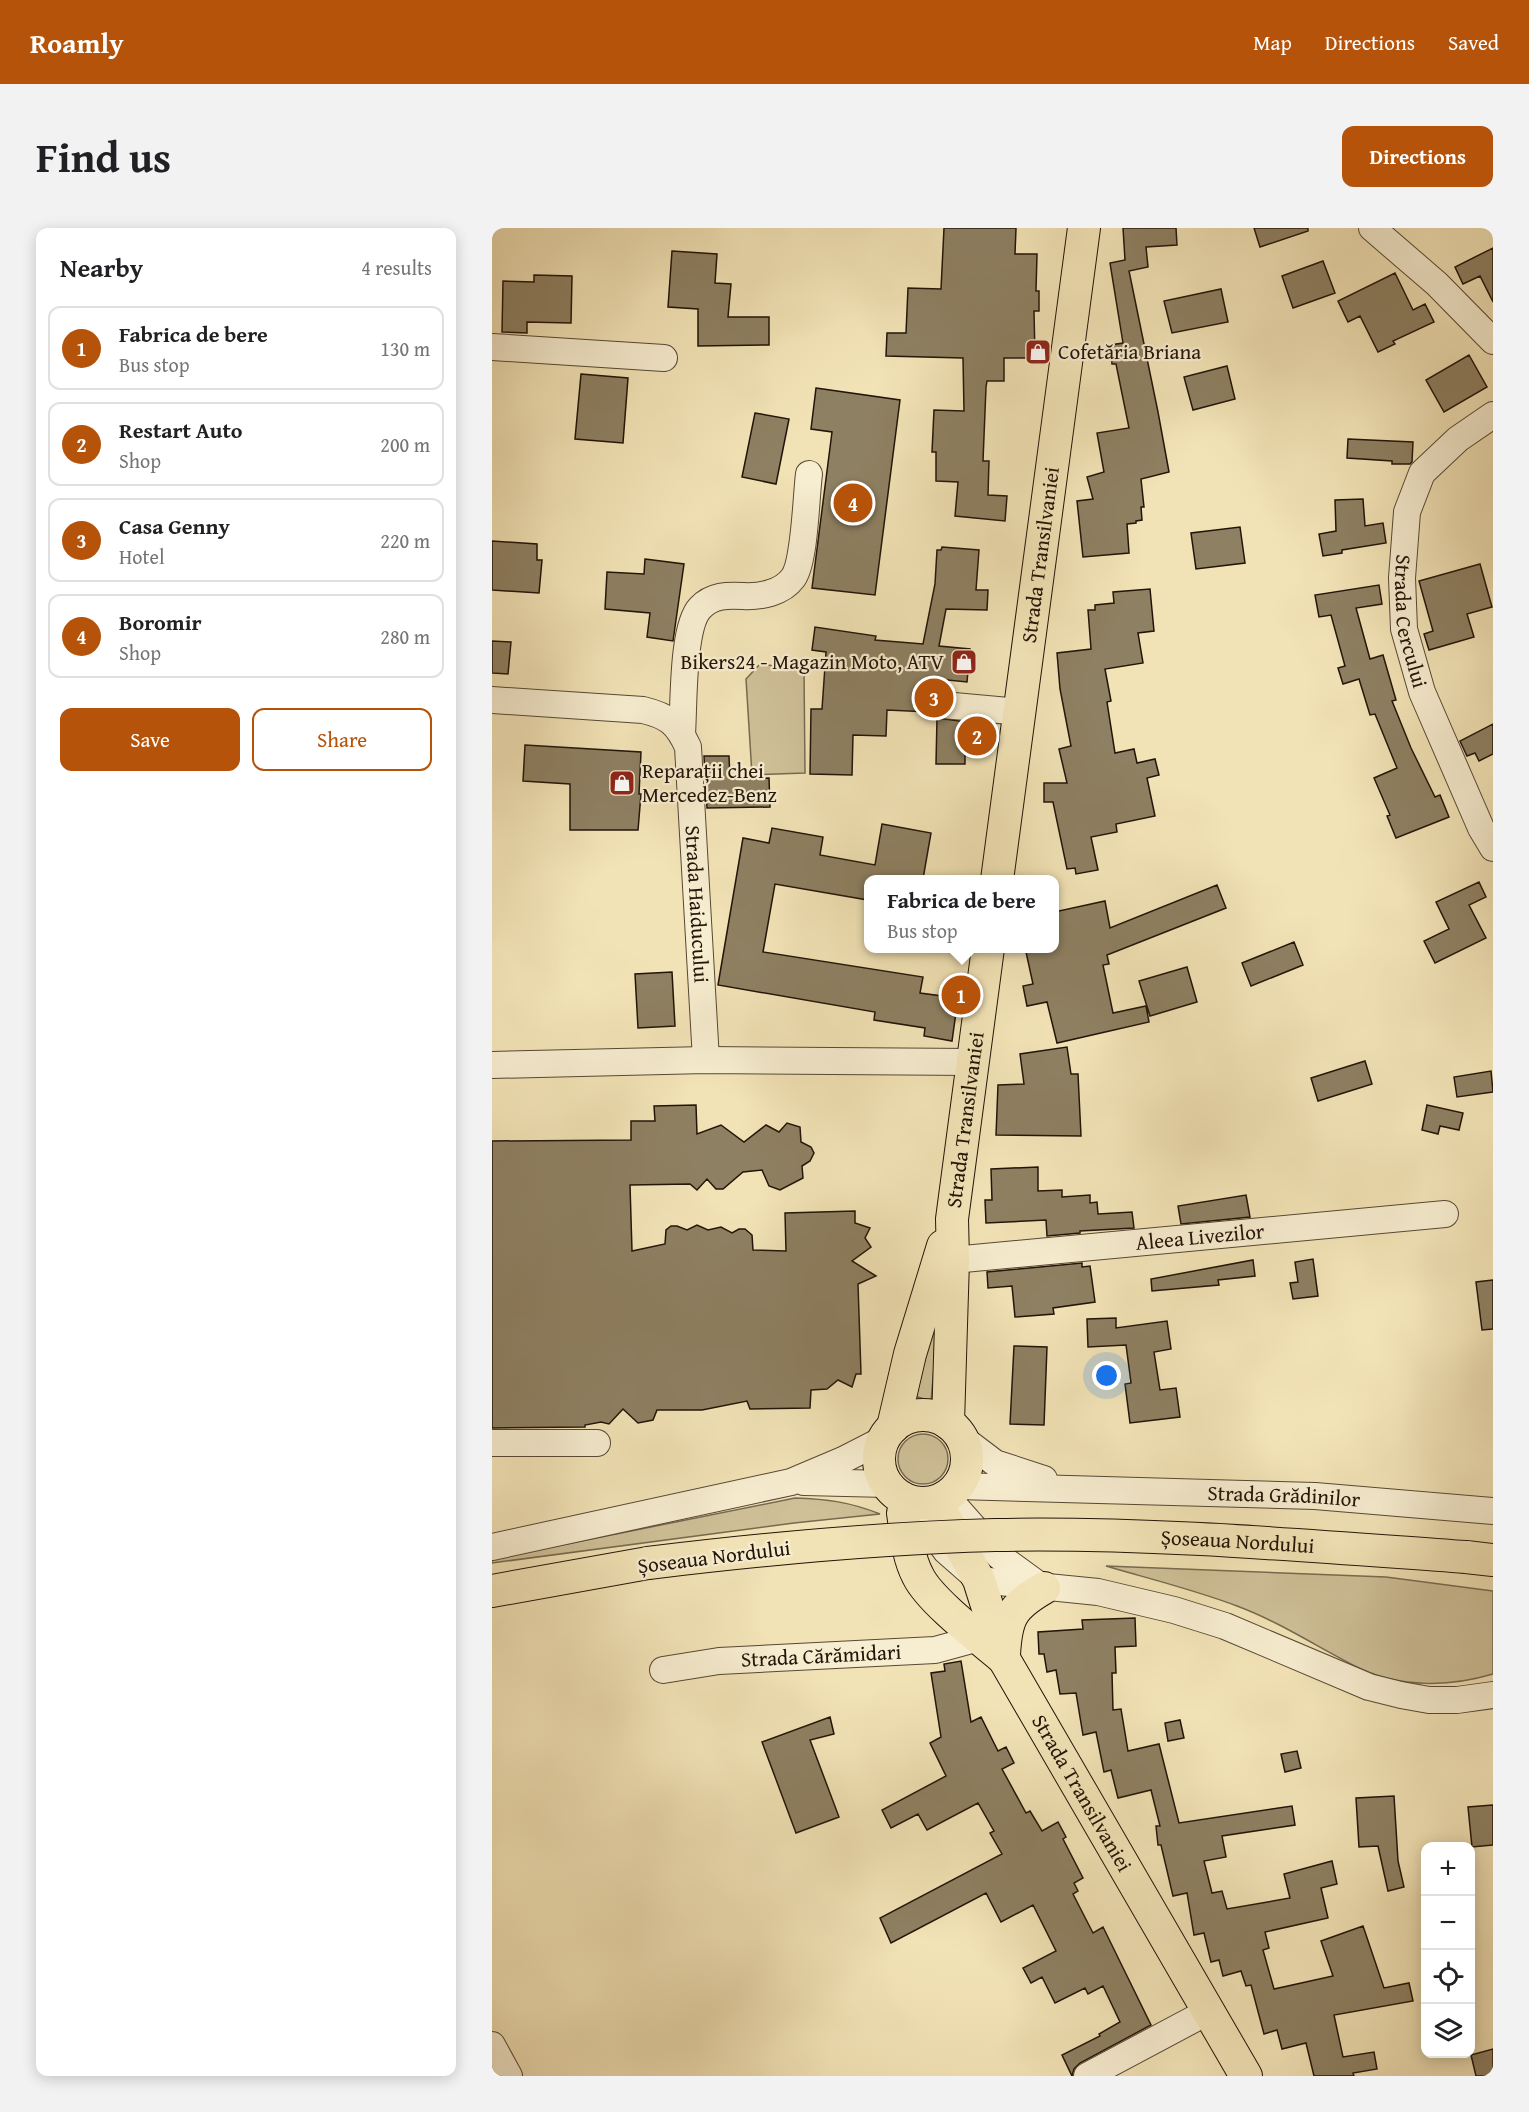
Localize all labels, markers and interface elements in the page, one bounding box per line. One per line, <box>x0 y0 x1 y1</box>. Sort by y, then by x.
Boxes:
text: Roamly <box>30 22 124 63</box>
text: Map <box>1253 27 1292 58</box>
text: Directions <box>1325 27 1415 58</box>
text: Saved <box>1448 27 1499 58</box>
text: Find us <box>36 126 171 187</box>
button: Directions <box>1342 126 1493 187</box>
text: Nearby <box>60 248 143 287</box>
text: 4 results <box>361 253 432 282</box>
text: Fabrica de bere <box>119 318 268 350</box>
text: 1 <box>76 334 87 363</box>
text: 130 m <box>380 334 430 363</box>
place label: Cofetăria Briana <box>1058 336 1201 367</box>
shop icon: Cofetăria Briana <box>1023 337 1053 367</box>
text: Bus stop <box>119 350 190 379</box>
text: Restart Auto <box>119 414 243 446</box>
text: 2 <box>76 430 87 459</box>
text: 200 m <box>380 430 430 459</box>
text: Shop <box>119 446 161 475</box>
street label: Strada Transilvaniei <box>1013 465 1067 645</box>
pin: 4 <box>834 480 872 526</box>
text: Casa Genny <box>119 510 230 542</box>
text: 3 <box>76 526 87 555</box>
text: 220 m <box>380 526 430 555</box>
text: Hotel <box>119 542 165 571</box>
street label: Strada Cercului <box>1387 553 1436 692</box>
text: Boromir <box>119 606 202 638</box>
text: 4 <box>76 622 87 651</box>
text: 280 m <box>380 622 430 651</box>
text: Shop <box>119 638 161 667</box>
place label: Bikers24 - Magazin Moto, ATV <box>680 646 944 677</box>
shop icon: Bikers24 - Magazin Moto, ATV <box>949 647 979 677</box>
pin: 3 <box>914 676 954 720</box>
button: Save <box>60 708 240 771</box>
button: Share <box>252 708 432 771</box>
pin: 2 <box>958 714 996 758</box>
place label: Reparații chei Mercedez-Benz <box>642 755 777 810</box>
shop icon: Reparații chei Mercedez-Benz <box>607 768 637 798</box>
street label: Strada Haiducului <box>678 824 718 984</box>
popup <box>864 875 1059 953</box>
text: Fabrica de bere <box>887 884 1036 916</box>
text: Bus stop <box>887 916 958 945</box>
pin: 1 <box>942 972 980 1017</box>
street label: Strada Transilvaniei <box>938 1030 992 1210</box>
street label: Aleea Livezilor <box>1134 1215 1266 1258</box>
your location <box>1092 1361 1121 1390</box>
street label: Strada Grădinilor <box>1207 1477 1362 1515</box>
street label: Șoseaua Nordului <box>1160 1521 1316 1561</box>
street label: Șoseaua Nordului <box>636 1532 792 1581</box>
street label: Strada Cărămidari <box>740 1636 902 1675</box>
street label: Strada Transilvaniei <box>1024 1708 1140 1877</box>
map controls <box>1421 1842 1475 2058</box>
button: + <box>1421 1842 1475 1896</box>
button: − <box>1421 1896 1475 1950</box>
button: locate <box>1421 1950 1475 2004</box>
button: layers <box>1421 2004 1475 2058</box>

